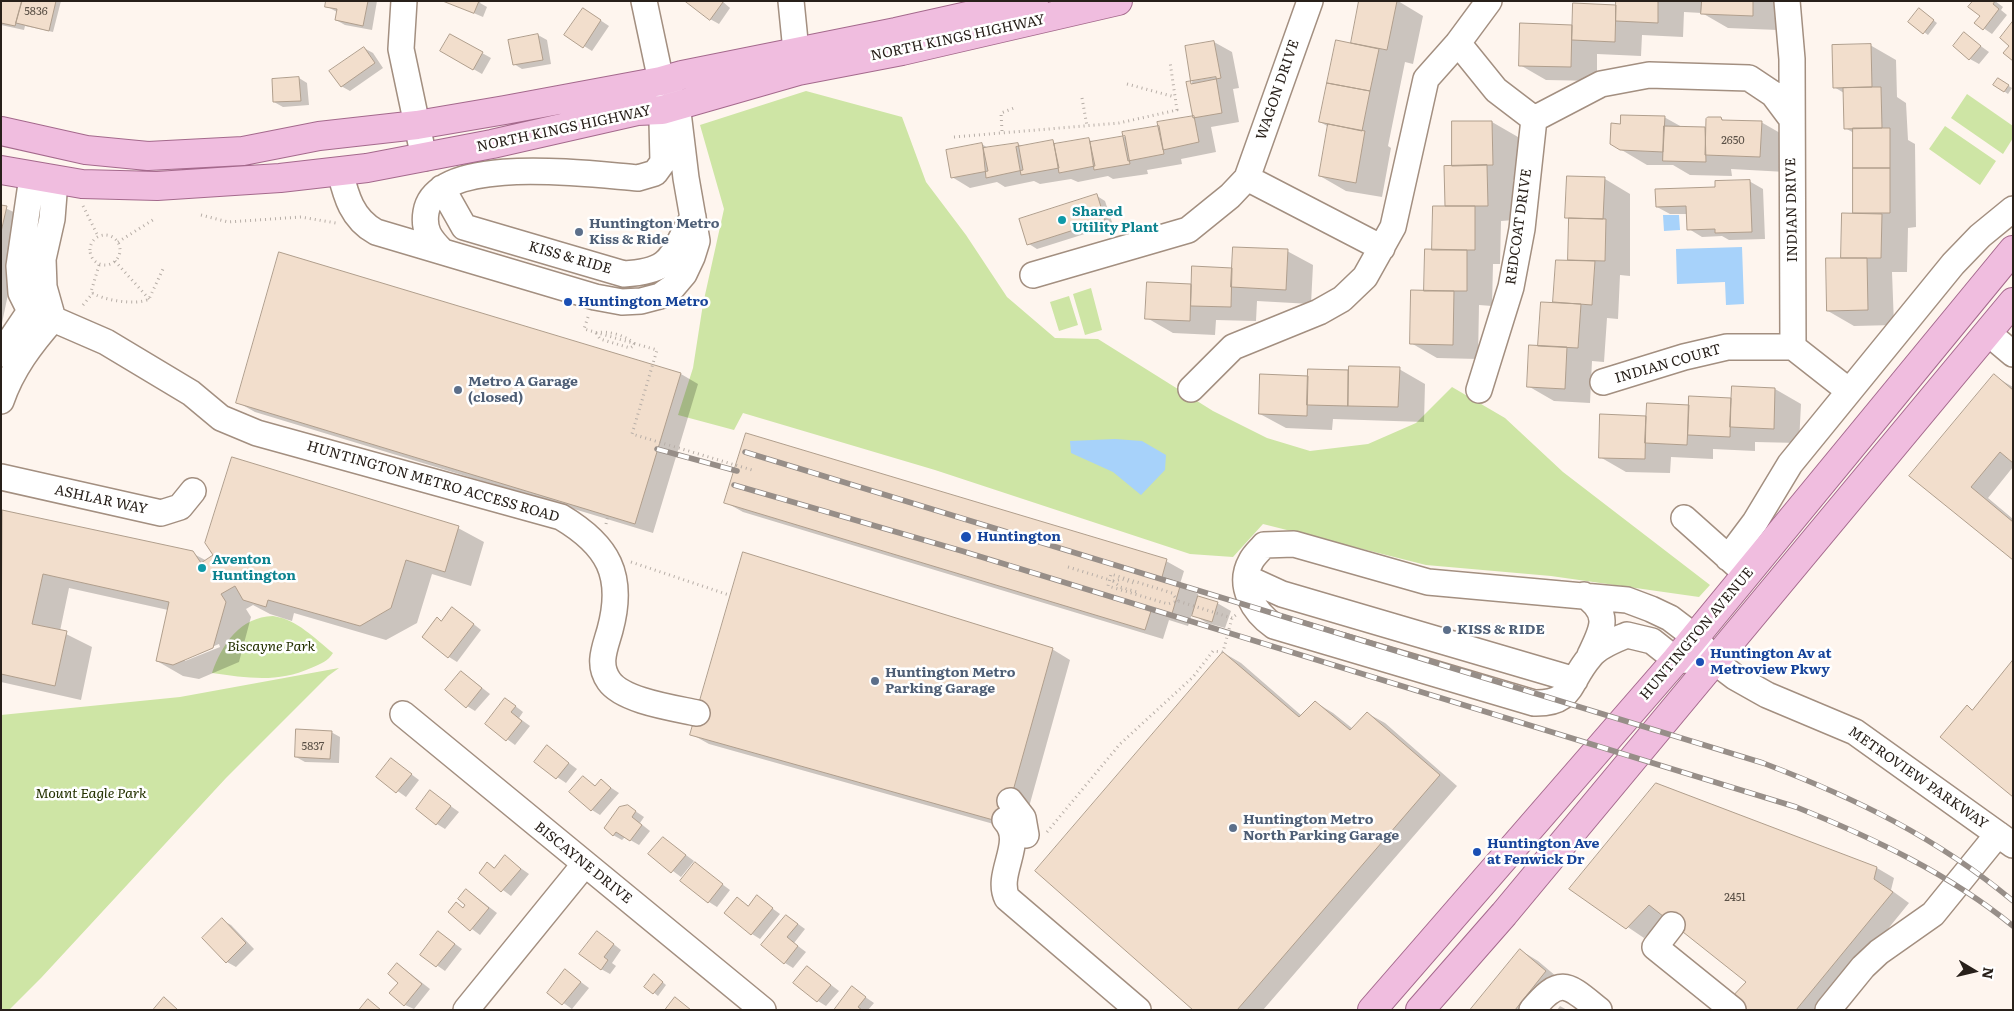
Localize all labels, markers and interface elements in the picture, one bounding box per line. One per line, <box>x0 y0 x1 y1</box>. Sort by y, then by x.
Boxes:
house number: 5836 <box>24 5 48 19</box>
street label: NORTH KINGS HIGHWAY <box>869 11 1047 65</box>
street label: WAGON DRIVE <box>1253 38 1303 142</box>
street label: NORTH KINGS HIGHWAY <box>475 102 653 156</box>
house number: 2650 <box>1721 134 1745 148</box>
street label: INDIAN DRIVE <box>1783 158 1801 262</box>
street label: REDCOAT DRIVE <box>1503 168 1535 286</box>
place label: Shared Utility Plant <box>1072 204 1159 236</box>
marker: Shared Utility Plant <box>1056 214 1068 226</box>
place label: Huntington Metro Kiss & Ride <box>589 216 719 248</box>
marker: Huntington Metro Kiss & Ride <box>573 226 585 238</box>
street label: KISS & RIDE <box>527 238 613 278</box>
place label: Huntington Metro <box>578 294 708 310</box>
marker: Huntington Metro <box>562 296 574 308</box>
street label: INDIAN COURT <box>1613 341 1723 387</box>
place label: Metro A Garage (closed) <box>468 374 578 407</box>
marker: Metro A Garage (closed) <box>452 384 464 396</box>
street label: HUNTINGTON METRO ACCESS ROAD <box>305 438 561 526</box>
street label: ASHLAR WAY <box>53 482 149 518</box>
place label: Huntington <box>977 529 1061 545</box>
marker: Huntington <box>959 530 973 544</box>
place label: Aventon Huntington <box>212 552 296 584</box>
marker: Aventon Huntington <box>196 562 208 574</box>
street label: HUNTINGTON AVENUE <box>1637 564 1757 704</box>
place label: KISS & RIDE <box>1457 622 1545 638</box>
marker: KISS & RIDE <box>1441 624 1453 636</box>
park label: Biscayne Park <box>227 639 315 655</box>
place label: Huntington Av at Metroview Pkwy <box>1710 646 1832 679</box>
marker: Huntington Av at Metroview Pkwy <box>1694 656 1706 668</box>
place label: Huntington Metro Parking Garage <box>885 665 1015 698</box>
marker: Huntington Metro Parking Garage <box>869 675 881 687</box>
street label: METROVIEW PARKWAY <box>1845 723 1991 833</box>
house number: 5837 <box>302 740 324 754</box>
park label: Mount Eagle Park <box>35 786 147 802</box>
place label: Huntington Metro North Parking Garage <box>1243 812 1399 844</box>
street label: BISCAYNE DRIVE <box>531 818 635 908</box>
marker: Huntington Metro North Parking Garage <box>1227 822 1239 834</box>
place label: Huntington Ave at Fenwick Dr <box>1487 836 1600 869</box>
marker: Huntington Ave at Fenwick Dr <box>1471 846 1483 858</box>
house number: 2451 <box>1724 891 1746 905</box>
north arrow <box>1949 946 1999 996</box>
text: N <box>1978 966 2000 981</box>

